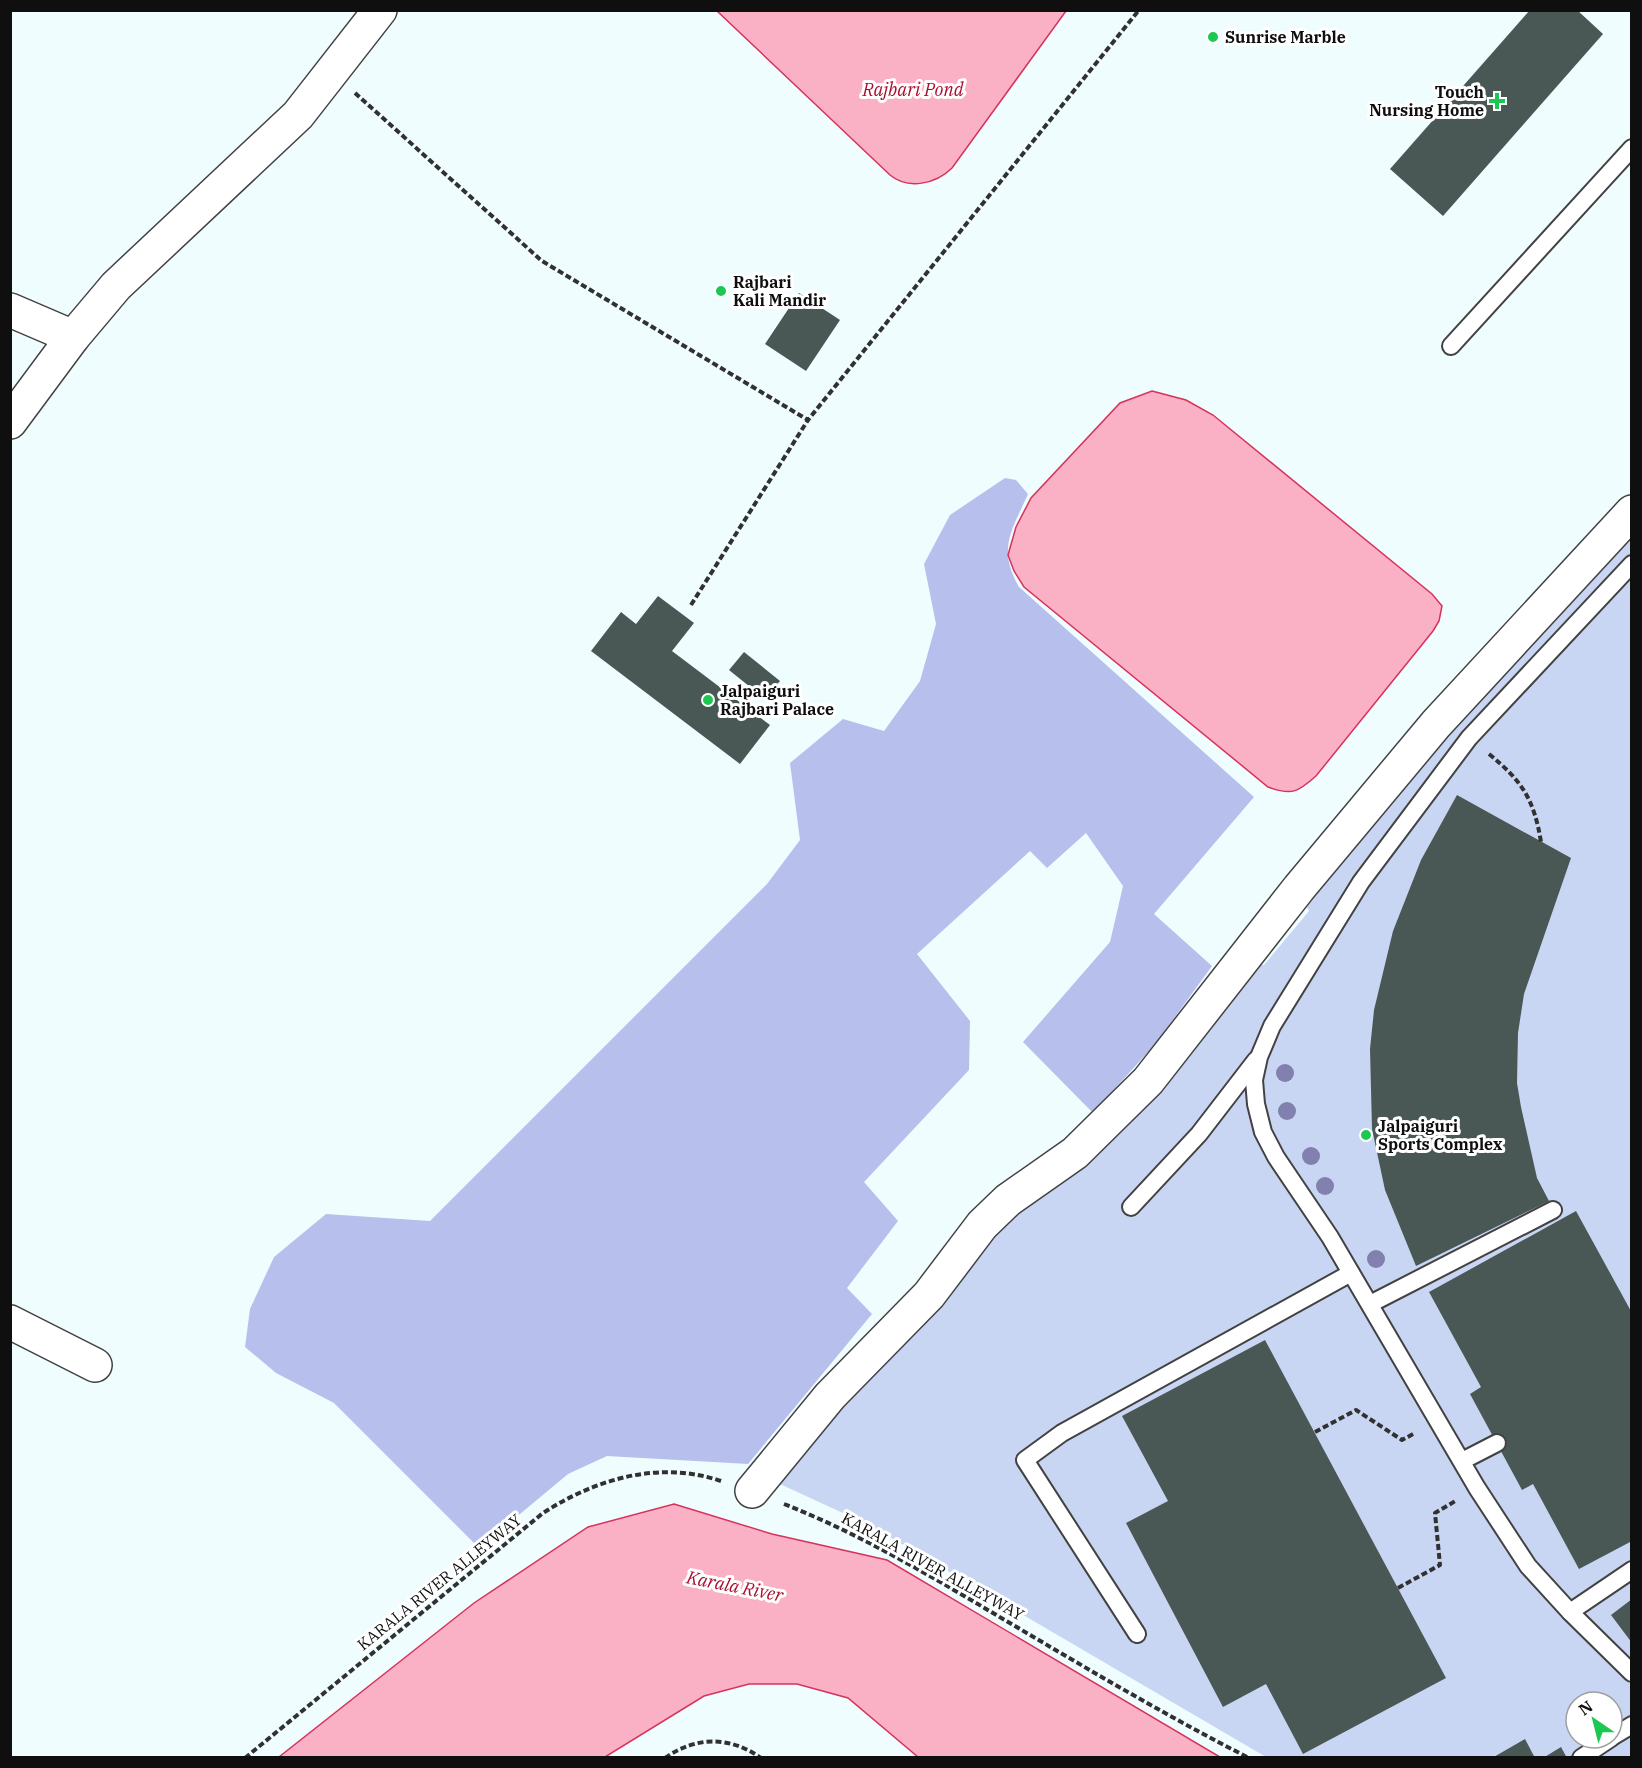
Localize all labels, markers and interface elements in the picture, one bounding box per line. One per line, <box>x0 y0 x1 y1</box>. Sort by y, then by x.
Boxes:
place label: Sunrise Marble <box>1225 27 1346 47</box>
marker: Sunrise Marble <box>1206 30 1220 44</box>
water label: Rajbari Pond <box>862 78 964 101</box>
place label: Touch Nursing Home <box>1369 82 1484 120</box>
marker: Touch Nursing Home <box>1488 92 1506 110</box>
place label: Rajbari Kali Mandir <box>733 272 826 310</box>
marker: Rajbari Kali Mandir <box>714 284 728 298</box>
place label: Jalpaiguri Rajbari Palace <box>720 681 834 719</box>
marker: Jalpaiguri Rajbari Palace <box>701 693 715 707</box>
place label: Jalpaiguri Sports Complex <box>1378 1116 1503 1154</box>
marker: Jalpaiguri Sports Complex <box>1359 1128 1373 1142</box>
street label: KARALA RIVER ALLEYWAY <box>838 1507 1028 1625</box>
street label: KARALA RIVER ALLEYWAY <box>353 1510 525 1654</box>
water label: Karala River <box>684 1565 786 1607</box>
north arrow <box>1564 1690 1624 1750</box>
text: N <box>1574 1696 1596 1720</box>

